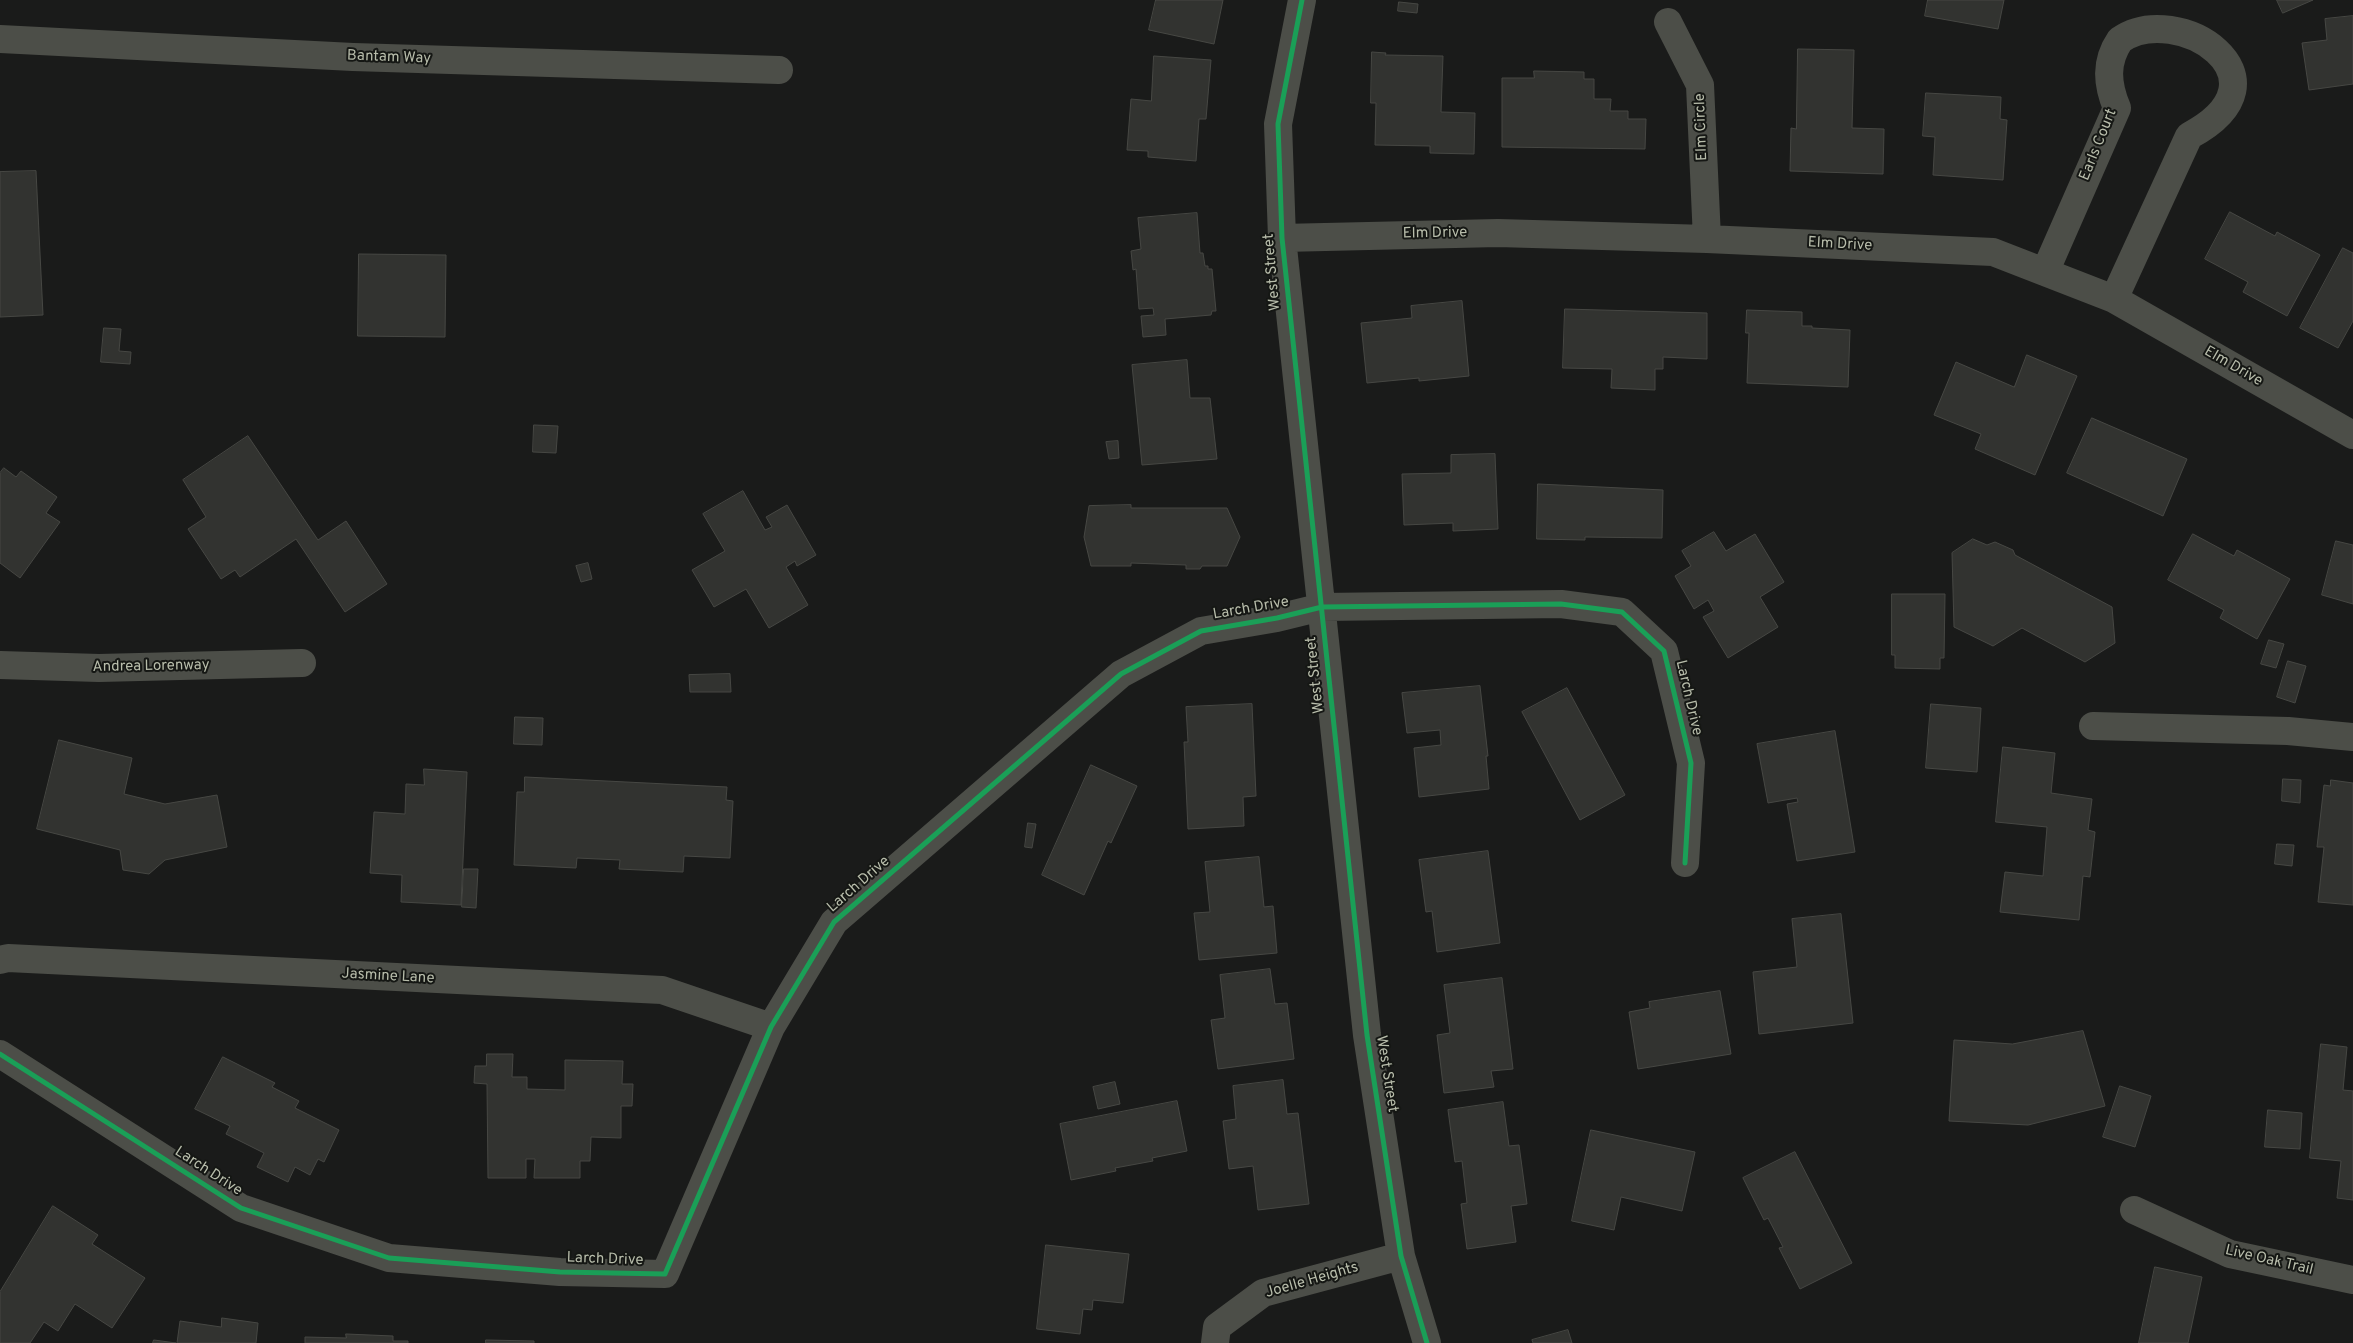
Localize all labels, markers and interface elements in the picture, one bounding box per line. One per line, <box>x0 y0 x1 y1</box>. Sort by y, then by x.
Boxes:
street label: Bantam Way <box>347 48 431 68</box>
street label: Elm Circle <box>1692 93 1712 161</box>
street label: Earls Court <box>2076 107 2122 183</box>
street label: Elm Drive <box>1403 224 1467 244</box>
street label: West Street <box>1261 233 1285 311</box>
street label: Elm Drive <box>1807 234 1873 256</box>
street label: Elm Drive <box>2200 343 2266 391</box>
street label: Larch Drive <box>1212 593 1290 625</box>
street label: West Street <box>1303 635 1329 715</box>
street label: Andrea Lorenway <box>92 657 210 677</box>
street label: Larch Drive <box>1671 658 1705 738</box>
street label: Larch Drive <box>824 853 894 917</box>
street label: Jasmine Lane <box>341 966 435 988</box>
street label: West Street <box>1371 1034 1401 1114</box>
street label: Larch Drive <box>171 1144 245 1200</box>
street label: Live Oak Trail <box>2223 1242 2315 1280</box>
street label: Larch Drive <box>566 1250 644 1270</box>
street label: Joelle Heights <box>1263 1259 1361 1303</box>

